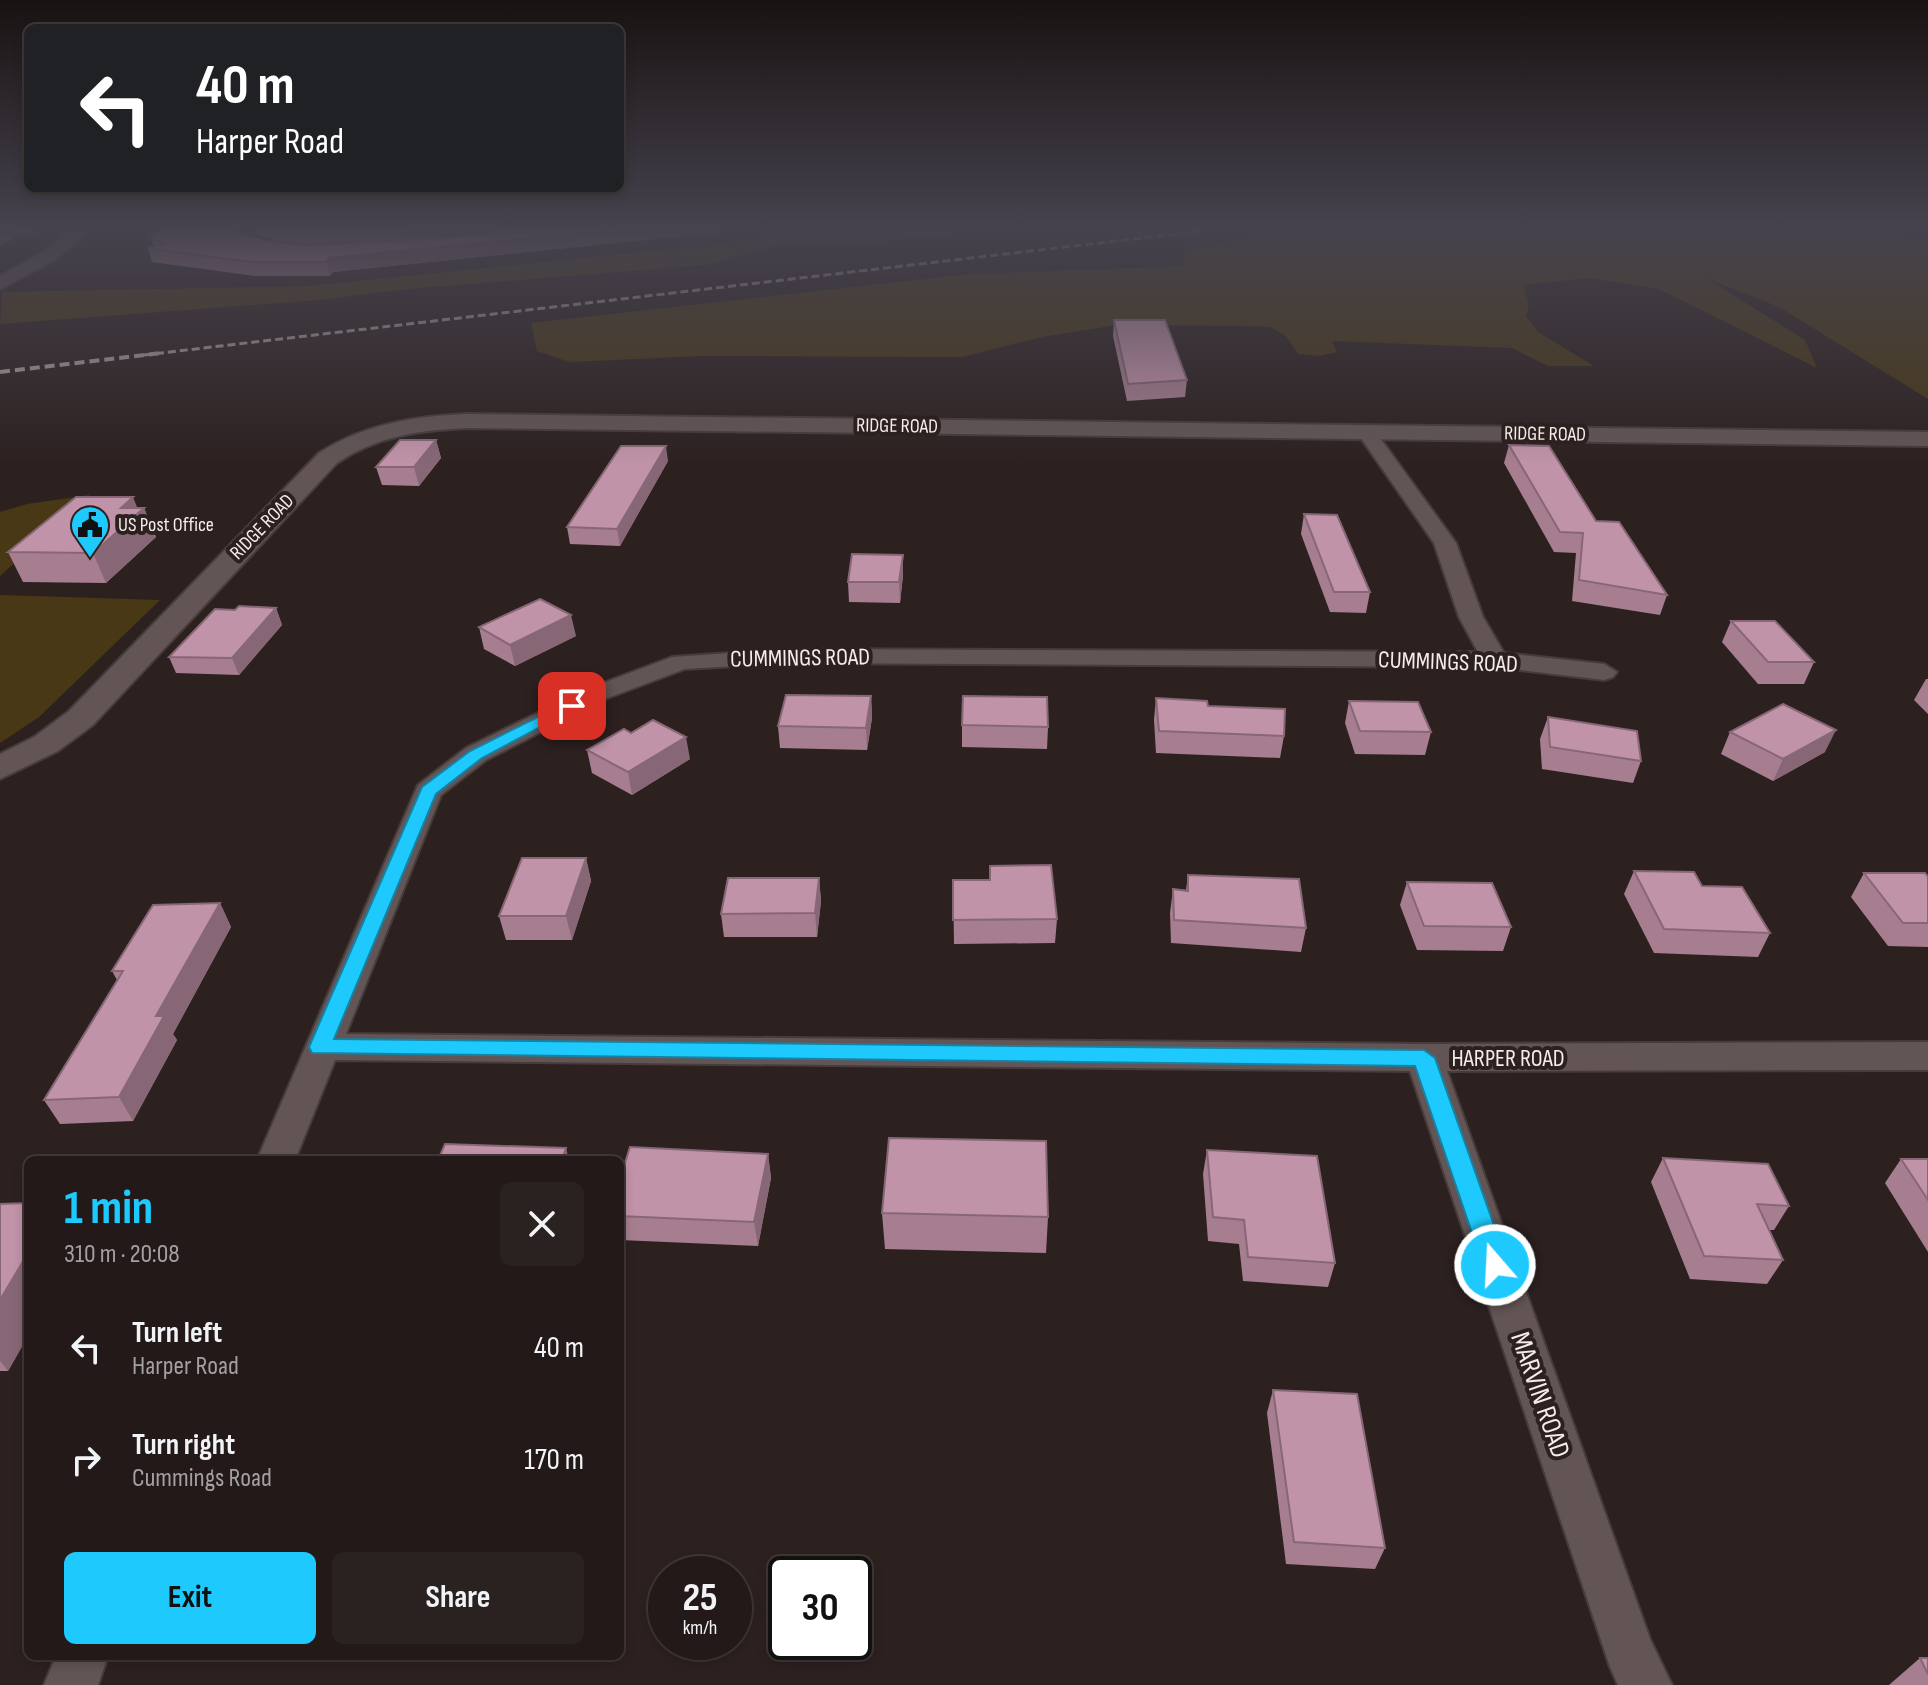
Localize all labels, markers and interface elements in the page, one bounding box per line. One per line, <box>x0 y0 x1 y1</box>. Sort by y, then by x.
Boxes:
text: 40 m <box>196 53 295 120</box>
icon: left <box>64 56 168 160</box>
text: Harper Road <box>196 121 344 164</box>
street label: RIDGE ROAD <box>856 413 938 439</box>
street label: RIDGE ROAD <box>1504 421 1586 447</box>
street label: RIDGE ROAD <box>225 489 299 565</box>
public building icon: US Post Office <box>69 504 111 559</box>
place label: US Post Office <box>118 513 214 537</box>
street label: CUMMINGS ROAD <box>730 642 870 674</box>
street label: CUMMINGS ROAD <box>1378 645 1518 679</box>
pin <box>538 672 606 740</box>
icon: arrive <box>550 684 594 728</box>
street label: HARPER ROAD <box>1451 1044 1565 1073</box>
text: 1 min <box>64 1180 153 1237</box>
button: close <box>500 1182 584 1266</box>
position arrow <box>1453 1223 1537 1307</box>
text: 310 m · 20:08 <box>64 1239 180 1270</box>
text: Turn left <box>132 1315 222 1351</box>
icon: left <box>64 1326 108 1370</box>
street label: MARVIN ROAD <box>1503 1328 1577 1462</box>
text: 40 m <box>534 1330 584 1366</box>
text: Harper Road <box>132 1351 239 1382</box>
text: Turn right <box>132 1427 235 1463</box>
icon: right <box>64 1438 108 1482</box>
text: 170 m <box>524 1442 584 1478</box>
text: Cummings Road <box>132 1463 272 1494</box>
button: Exit <box>64 1552 316 1644</box>
button: Share <box>332 1552 584 1644</box>
speed limit sign: 30 <box>768 1556 872 1660</box>
text: 25 <box>682 1574 718 1622</box>
text: km/h <box>683 1616 717 1640</box>

